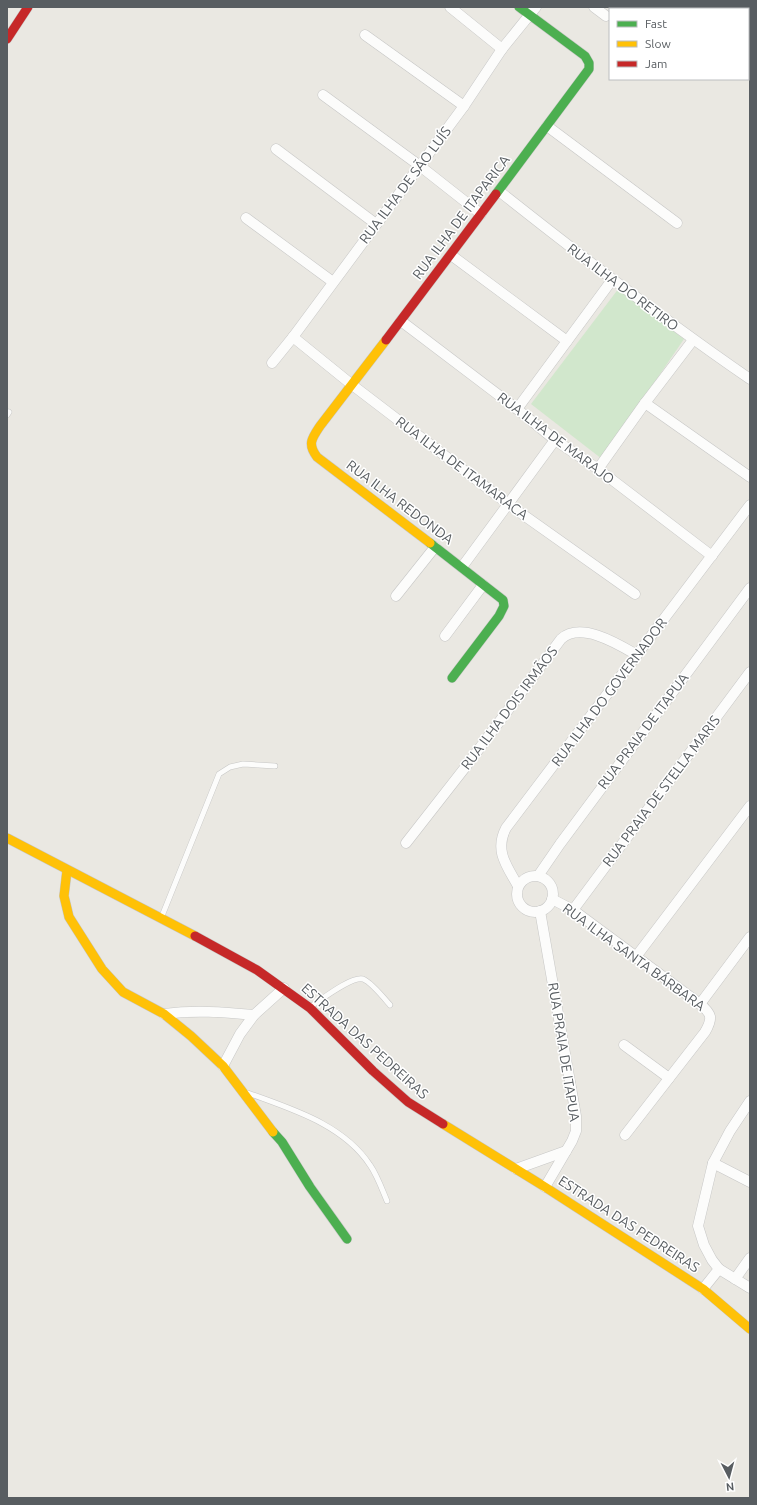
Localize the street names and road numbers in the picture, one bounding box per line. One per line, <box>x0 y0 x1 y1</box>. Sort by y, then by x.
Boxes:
street label: RUA ILHA DE SÃO LUÍS <box>355 123 454 247</box>
street label: RUA ILHA DE ITAPARICA <box>409 152 513 282</box>
street label: RUA ILHA DO RETIRO <box>564 240 682 334</box>
street label: RUA ILHA DE MARAJO <box>495 389 618 487</box>
street label: RUA ILHA DE ITAMARACA <box>393 413 531 523</box>
street label: RUA ILHA REDONDA <box>343 457 457 547</box>
street label: RUA ILHA DO GOVERNADOR <box>548 615 670 769</box>
street label: RUA ILHA DOIS IRMÃOS <box>457 643 560 773</box>
street label: RUA PRAIA DE ITAPUA <box>594 670 692 792</box>
street label: RUA PRAIA DE STELLA MARIS <box>599 712 723 870</box>
street label: RUA ILHA SANTA BÁRBARA <box>560 899 709 1014</box>
street label: ESTRADA DAS PEDREIRAS <box>298 980 432 1102</box>
street label: RUA PRAIA DE ITAPUA <box>545 981 583 1123</box>
street label: ESTRADA DAS PEDREIRAS <box>555 1172 703 1276</box>

